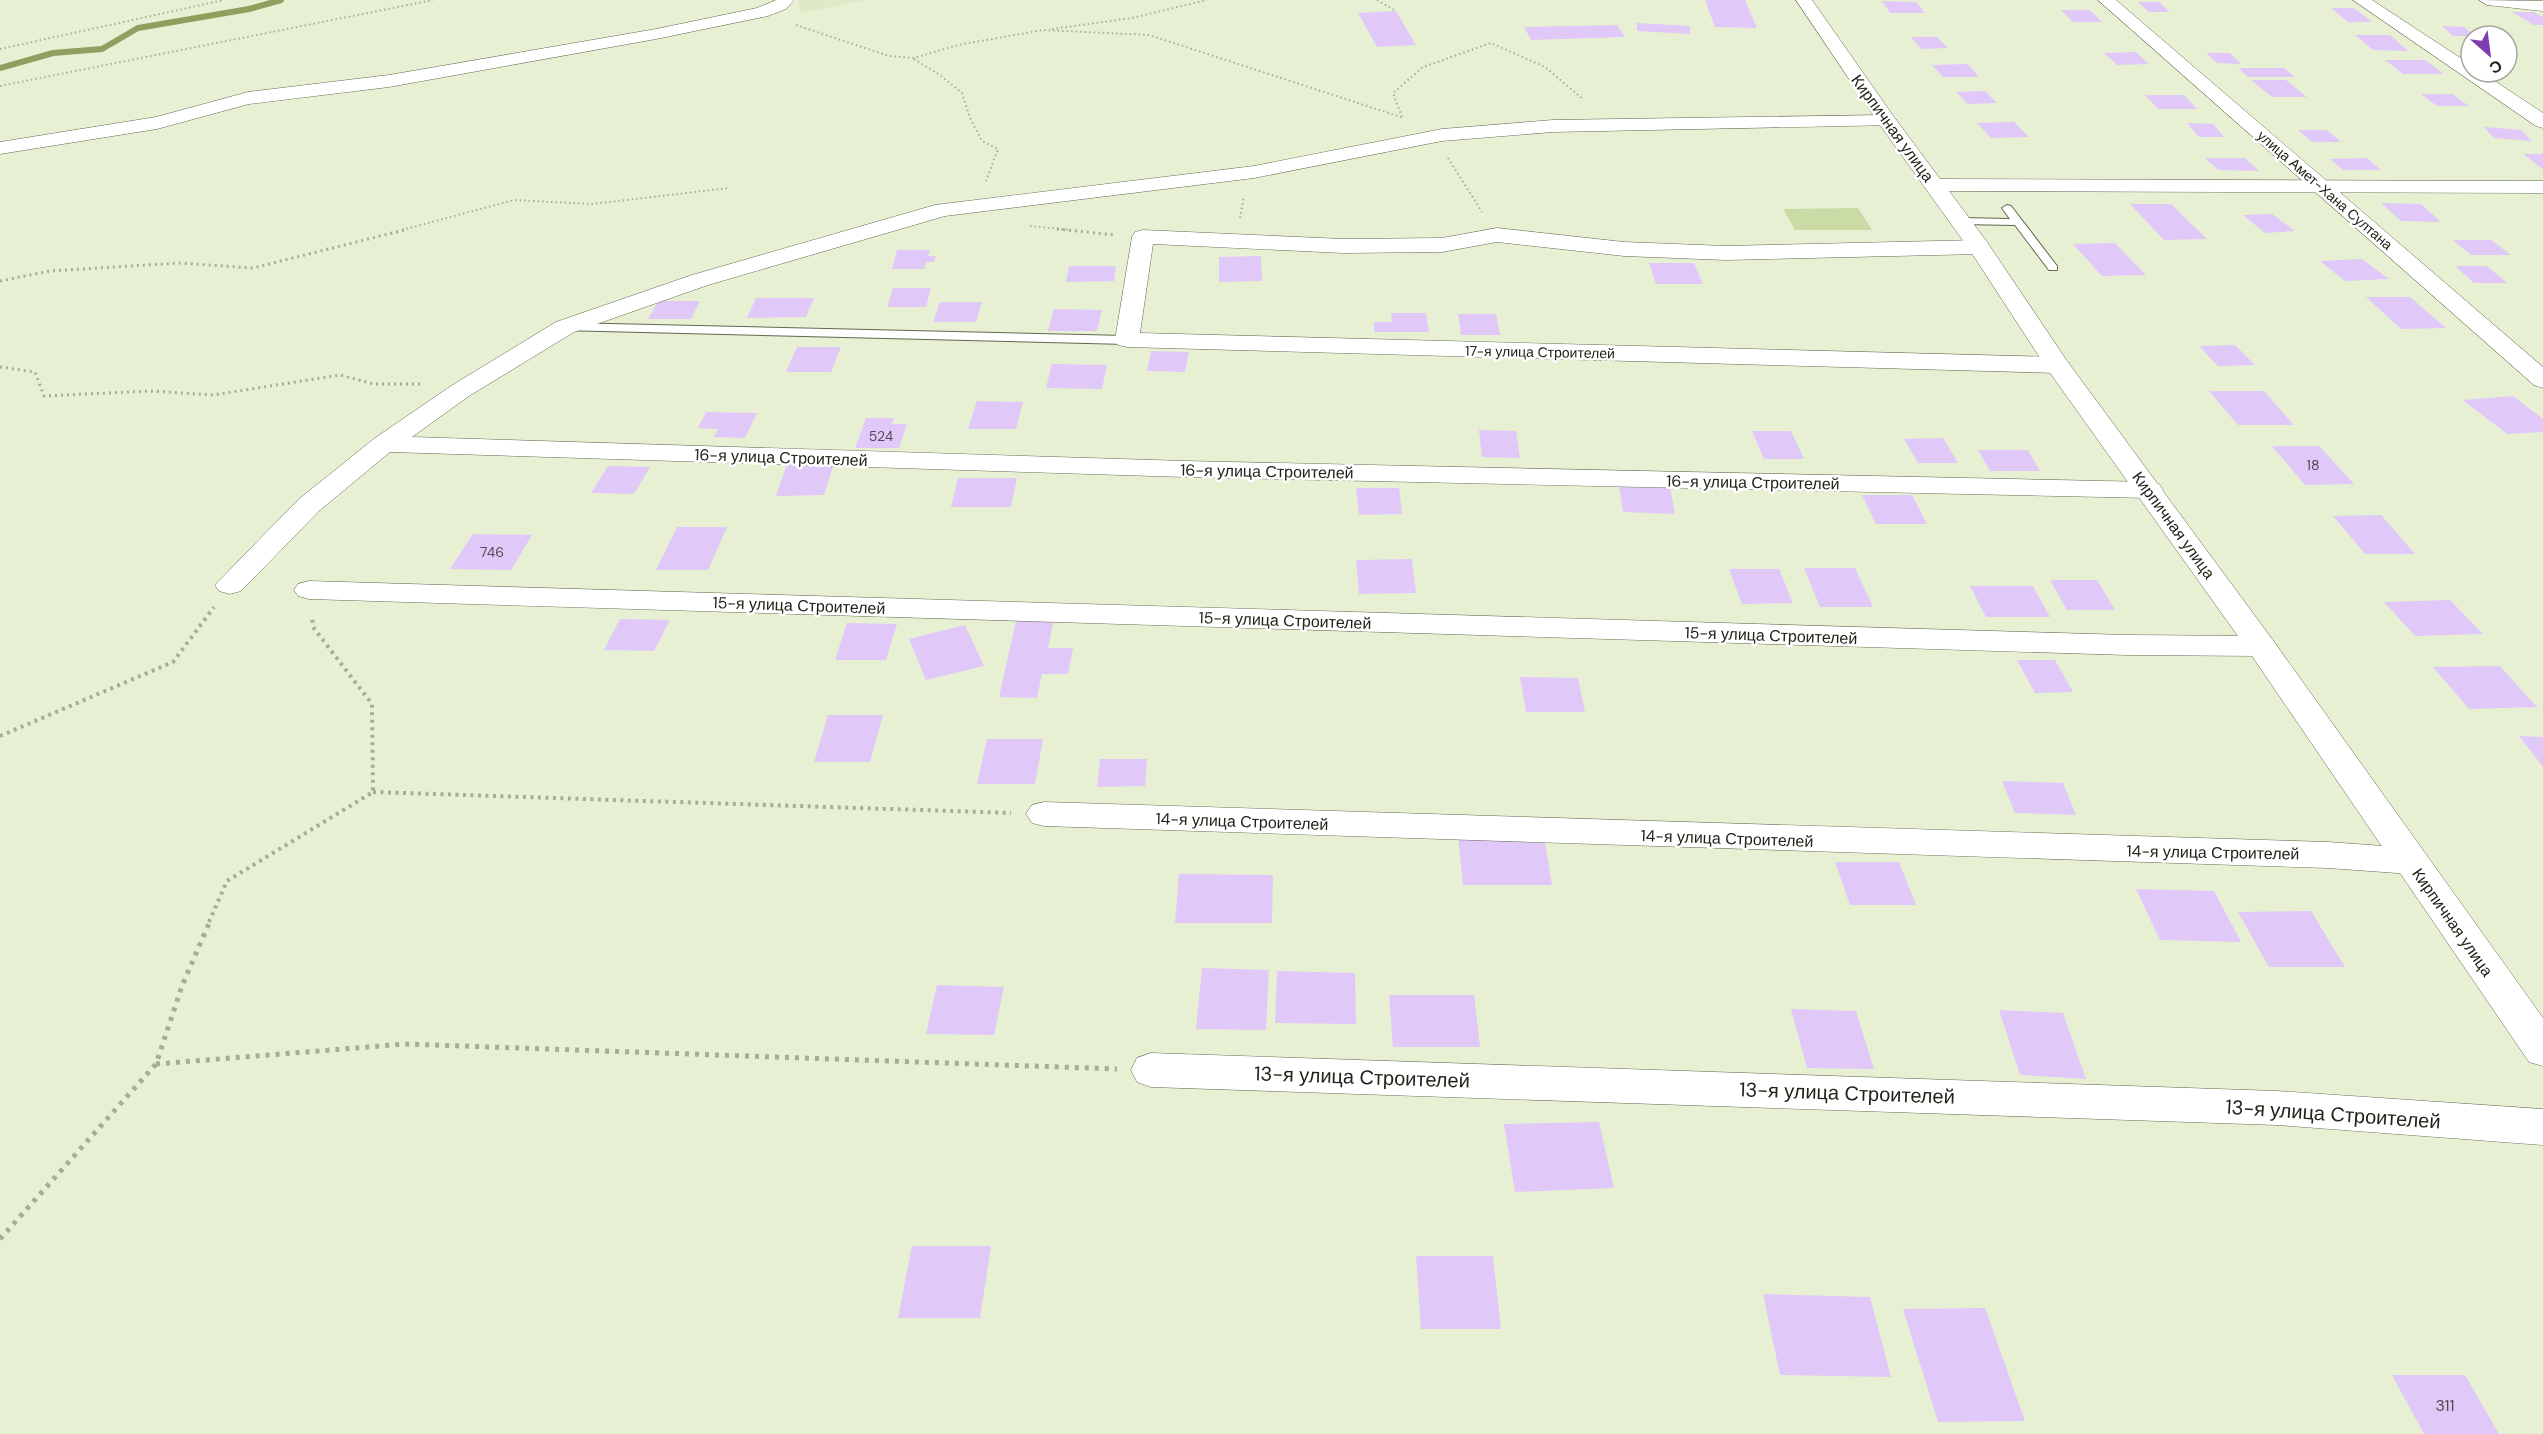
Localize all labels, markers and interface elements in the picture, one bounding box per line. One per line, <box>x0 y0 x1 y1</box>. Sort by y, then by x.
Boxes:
north arrow <box>2459 24 2519 84</box>
text: С <box>2485 55 2506 79</box>
street label: Кирпичная улица <box>1847 70 1939 186</box>
street label: улица Амет-Хана Султана <box>2254 126 2396 254</box>
street label: 17-я улица Строителей <box>1465 342 1615 362</box>
house number: 524 <box>869 427 894 445</box>
street label: 16-я улица Строителей <box>694 444 868 471</box>
house number: 18 <box>2307 456 2319 474</box>
street label: 16-я улица Строителей <box>1180 459 1354 484</box>
street label: Кирпичная улица <box>2128 467 2220 583</box>
street label: 16-я улица Строителей <box>1666 470 1840 495</box>
house number: 746 <box>480 543 504 561</box>
street label: 15-я улица Строителей <box>712 592 886 619</box>
street label: 15-я улица Строителей <box>1198 607 1372 634</box>
street label: 15-я улица Строителей <box>1684 622 1858 649</box>
street label: 14-я улица Строителей <box>1155 808 1329 835</box>
street label: 14-я улица Строителей <box>1640 825 1814 852</box>
street label: 14-я улица Строителей <box>2126 840 2300 865</box>
street label: Кирпичная улица <box>2407 864 2498 981</box>
street label: 13-я улица Строителей <box>1254 1060 1470 1094</box>
street label: 13-я улица Строителей <box>1739 1076 1955 1110</box>
street label: 13-я улица Строителей <box>2224 1094 2442 1134</box>
house number: 311 <box>2435 1395 2455 1416</box>

